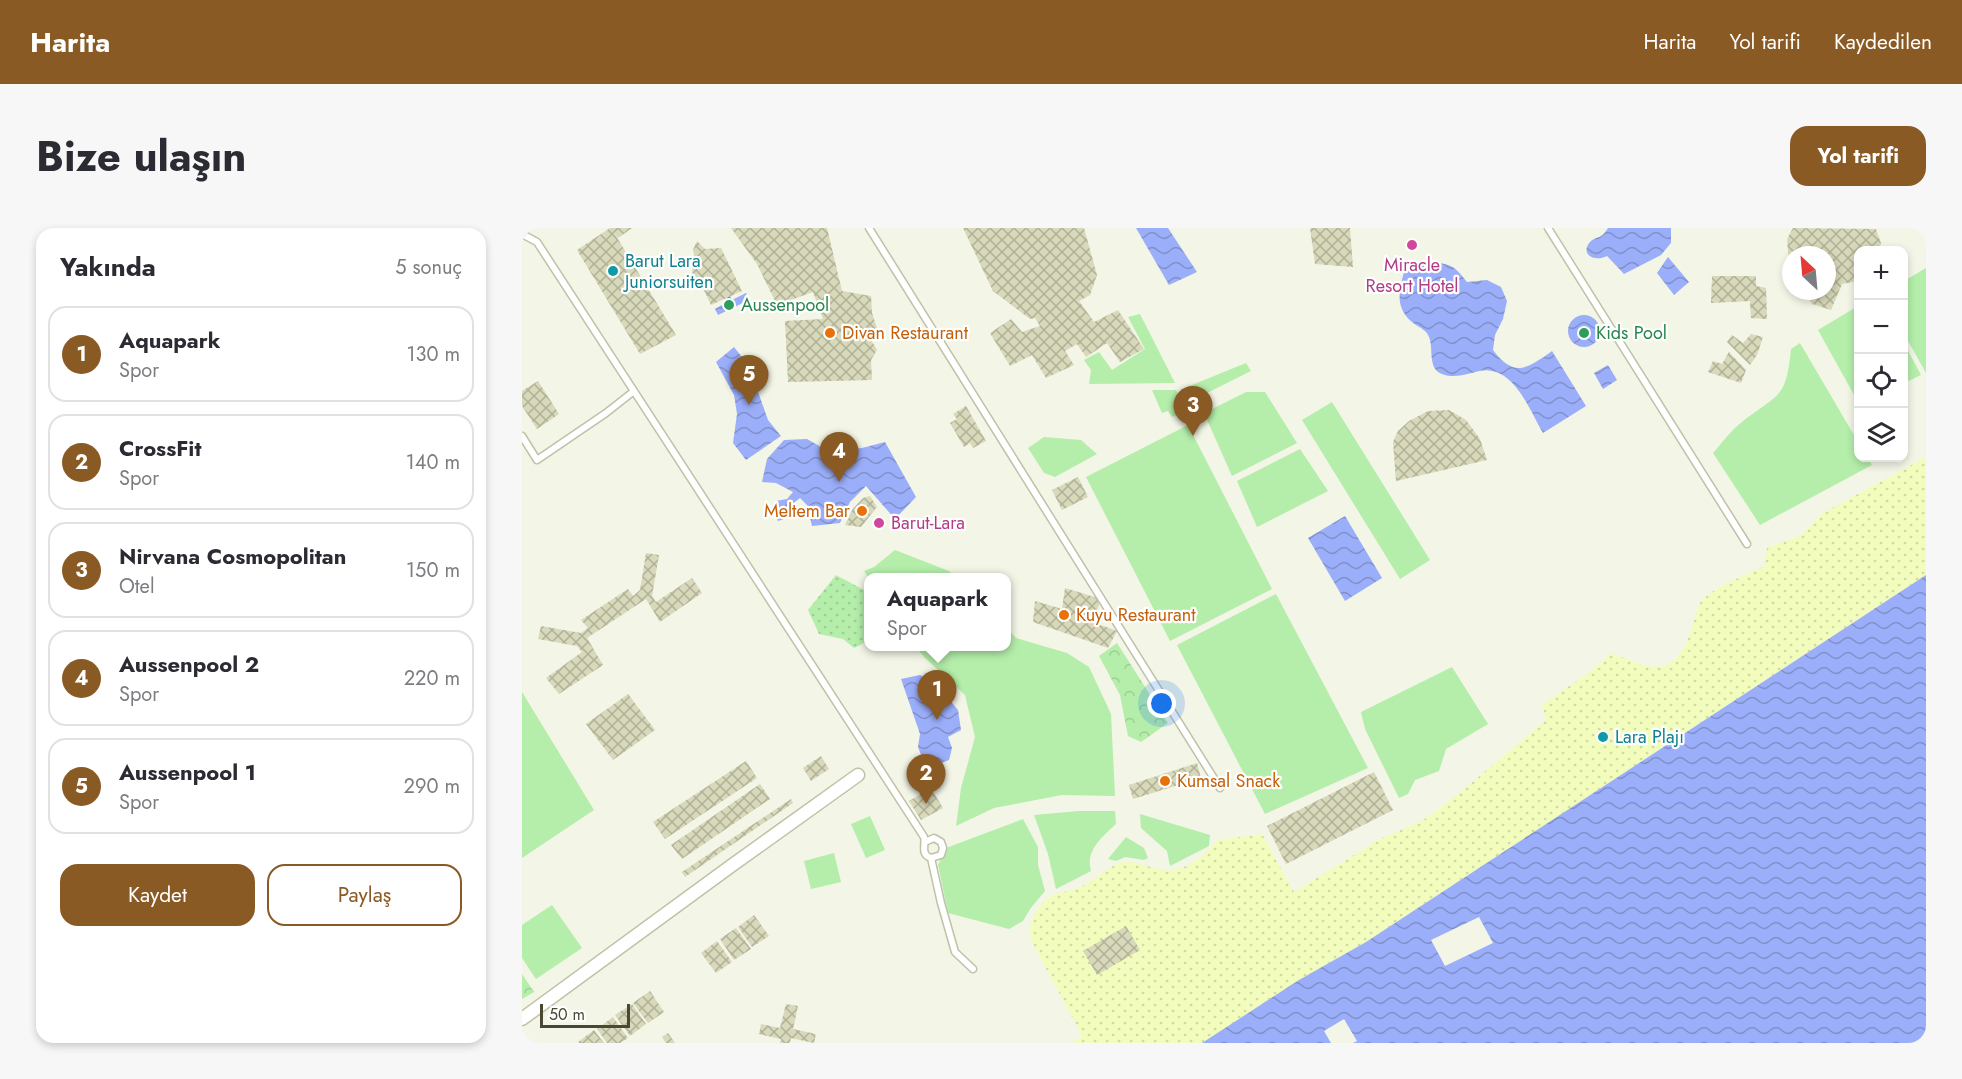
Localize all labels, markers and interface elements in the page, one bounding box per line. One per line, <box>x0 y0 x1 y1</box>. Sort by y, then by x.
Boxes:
text: Harita <box>30 22 110 63</box>
text: Harita <box>1644 27 1696 57</box>
text: Yol tarifi <box>1729 27 1801 57</box>
text: Kaydedilen <box>1834 27 1932 57</box>
text: Bize ulaşın <box>36 126 246 187</box>
button: Yol tarifi <box>1790 126 1926 186</box>
marker: Miracle Resort Hotel <box>1405 238 1419 252</box>
north arrow <box>1782 246 1836 300</box>
map controls <box>1854 246 1908 462</box>
button: + <box>1854 246 1908 300</box>
text: Yakında <box>60 248 156 286</box>
place label: Barut Lara Juniorsuiten <box>623 248 713 295</box>
place label: Miracle Resort Hotel <box>1366 252 1458 299</box>
text: 5 sonuç <box>395 253 462 282</box>
marker: Barut Lara Juniorsuiten <box>606 264 620 278</box>
place label: Aussenpool <box>741 292 829 318</box>
marker: Aussenpool <box>722 298 736 312</box>
button: − <box>1854 300 1908 354</box>
place label: Divan Restaurant <box>842 320 969 346</box>
place label: Kids Pool <box>1596 320 1667 346</box>
text: Aquapark <box>119 324 220 356</box>
marker: Divan Restaurant <box>823 326 837 340</box>
marker: Kids Pool <box>1577 326 1591 340</box>
text: 1 <box>76 340 87 369</box>
text: 130 m <box>406 340 460 369</box>
button: locate <box>1854 354 1908 408</box>
text: Spor <box>119 356 159 385</box>
pin: 5 <box>730 356 768 405</box>
pin: 3 <box>1174 386 1212 436</box>
button: layers <box>1854 408 1908 462</box>
text: CrossFit <box>119 432 201 464</box>
pin: 4 <box>820 432 858 482</box>
text: 2 <box>75 448 88 477</box>
text: 140 m <box>406 448 460 477</box>
text: Spor <box>119 464 159 493</box>
place label: Meltem Bar <box>764 498 851 524</box>
marker: Meltem Bar <box>855 504 869 518</box>
place label: Barut-Lara <box>891 510 965 536</box>
marker: Barut-Lara <box>872 516 886 530</box>
text: Nirvana Cosmopolitan <box>119 540 346 572</box>
text: 3 <box>75 556 88 585</box>
text: 150 m <box>406 556 460 585</box>
text: Otel <box>119 572 155 601</box>
popup <box>864 573 1011 651</box>
text: Aquapark <box>887 582 988 614</box>
place label: Kuyu Restaurant <box>1076 602 1196 628</box>
marker: Kuyu Restaurant <box>1057 608 1071 622</box>
text: Spor <box>887 614 927 643</box>
text: Aussenpool 2 <box>119 648 259 680</box>
text: 4 <box>75 664 88 693</box>
text: 220 m <box>404 664 460 693</box>
pin: 1 <box>918 670 956 720</box>
text: Spor <box>119 680 159 709</box>
your location <box>1147 689 1176 718</box>
place label: Lara Plajı <box>1615 724 1684 750</box>
marker: Lara Plajı <box>1596 730 1610 744</box>
pin: 2 <box>906 754 946 804</box>
text: Aussenpool 1 <box>119 756 256 788</box>
place label: Kumsal Snack <box>1177 768 1280 794</box>
text: 5 <box>75 772 88 801</box>
text: 290 m <box>404 772 460 801</box>
marker: Kumsal Snack <box>1158 774 1172 788</box>
text: Spor <box>119 788 159 817</box>
button: Kaydet <box>60 864 255 926</box>
button: Paylaş <box>267 864 462 926</box>
scale bar <box>540 1001 630 1028</box>
text: 50 m <box>549 1003 585 1026</box>

